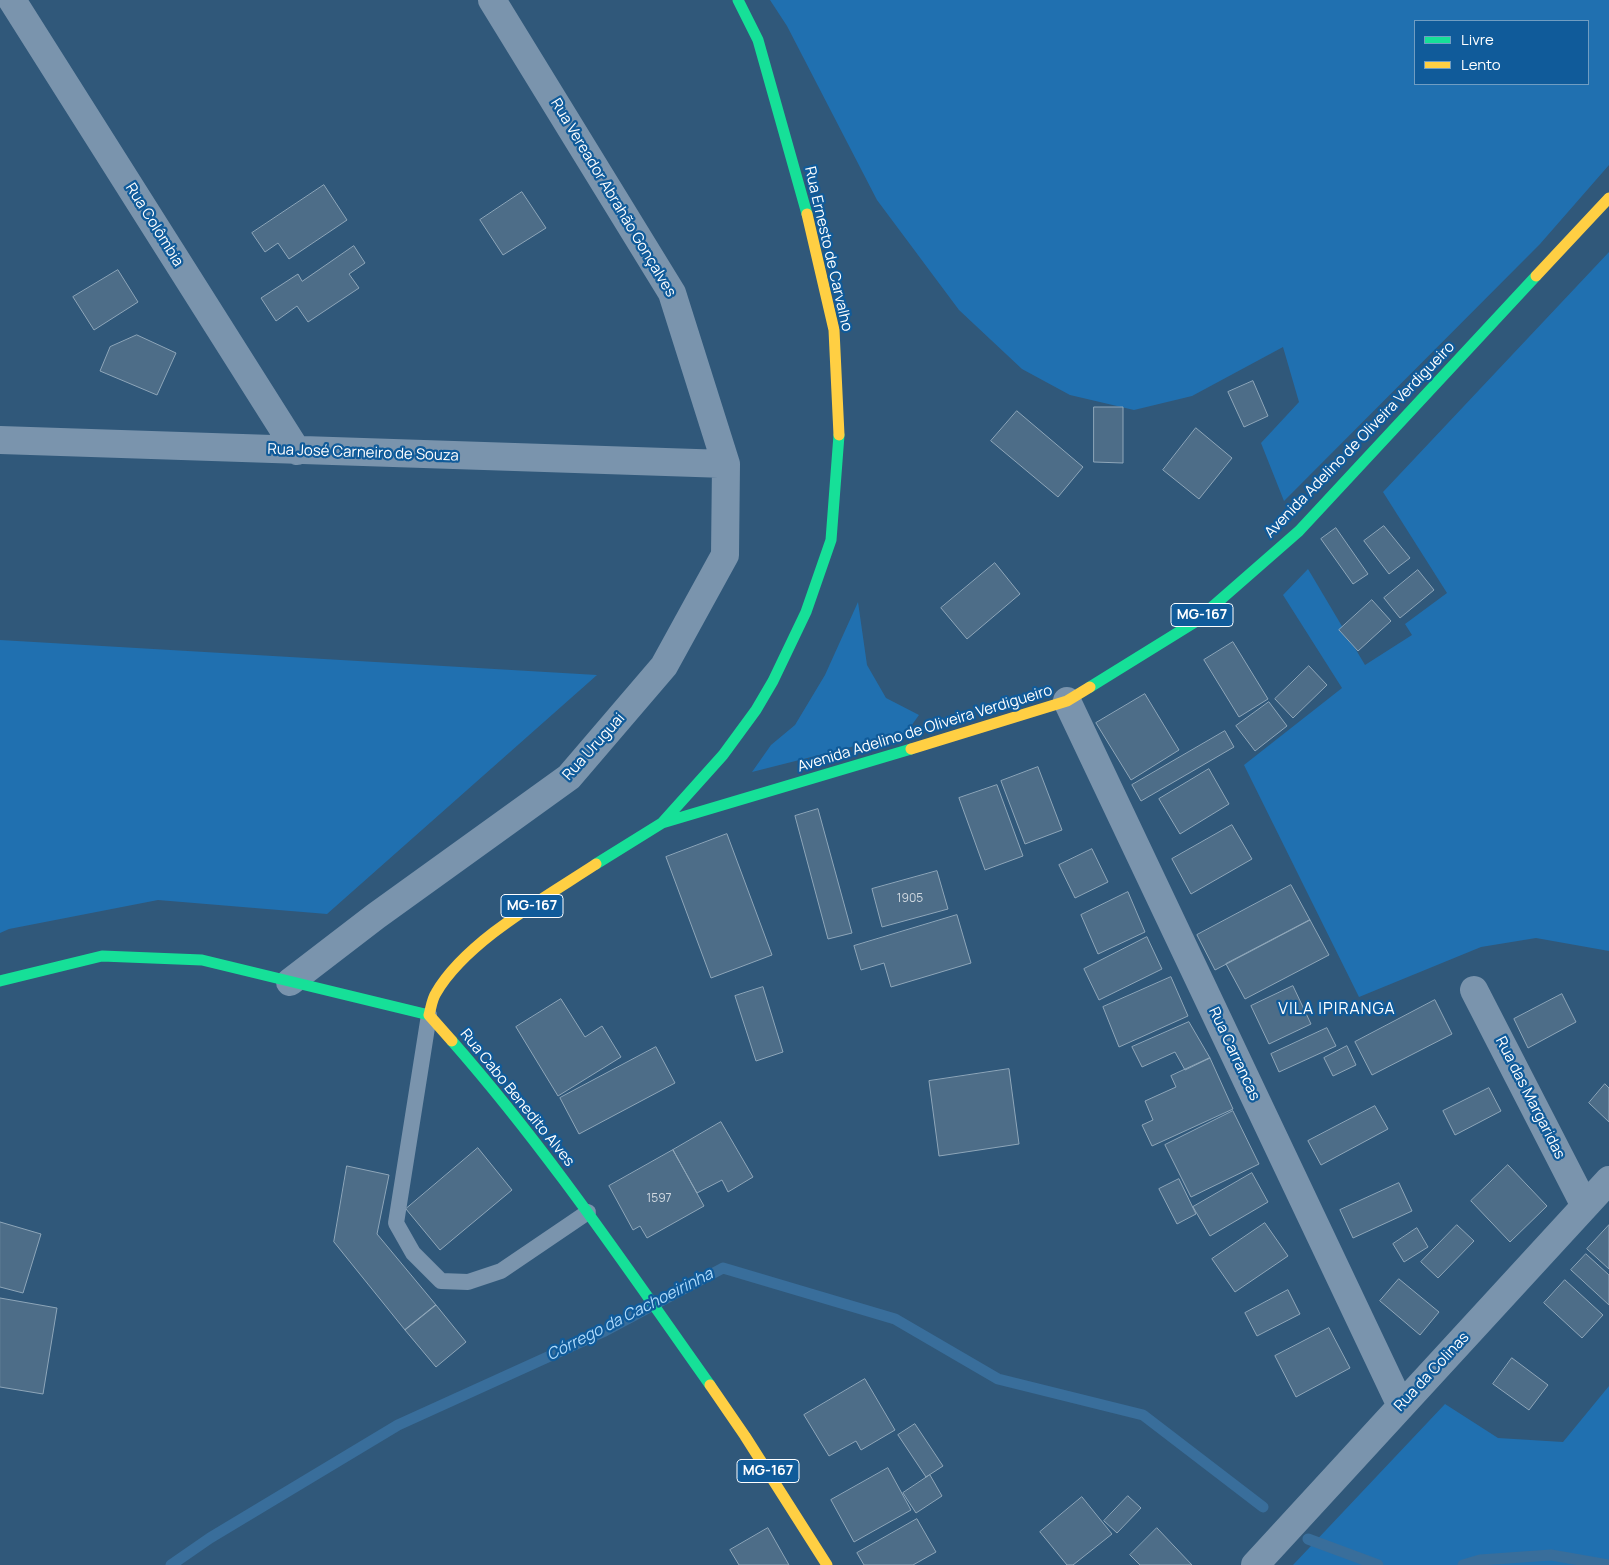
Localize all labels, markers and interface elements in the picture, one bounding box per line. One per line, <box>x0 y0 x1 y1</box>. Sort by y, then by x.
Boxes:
legend <box>1414 20 1589 85</box>
text: Livre <box>1461 29 1494 50</box>
text: Lento <box>1461 54 1501 75</box>
street label: Rua Vereador Abrahão Gonçalves <box>546 96 680 300</box>
street label: Rua Ernesto de Carvalho <box>800 165 856 333</box>
street label: Rua Colômbia <box>121 180 187 270</box>
street label: Avenida Adelino de Oliveira Verdigueiro <box>1261 338 1459 542</box>
street label: Rua José Carneiro de Souza <box>267 441 459 465</box>
road number: MG-167 <box>1171 604 1233 626</box>
street label: Avenida Adelino de Oliveira Verdigueiro <box>795 682 1055 776</box>
street label: Rua Uruguai <box>559 710 629 784</box>
house number: 1905 <box>897 892 923 906</box>
road number: MG-167 <box>501 894 563 918</box>
district label: VILA IPIRANGA <box>1277 1000 1397 1020</box>
street label: Rua Carrancas <box>1205 1004 1263 1104</box>
street label: Rua Cabo Benedito Alves <box>456 1026 578 1170</box>
street label: Rua das Margaridas <box>1491 1034 1569 1162</box>
house number: 1597 <box>647 1192 671 1206</box>
water label: Córrego da Cachoeirinha <box>544 1265 716 1365</box>
street label: Rua da Colinas <box>1391 1329 1473 1415</box>
road number: MG-167 <box>737 1460 799 1482</box>

